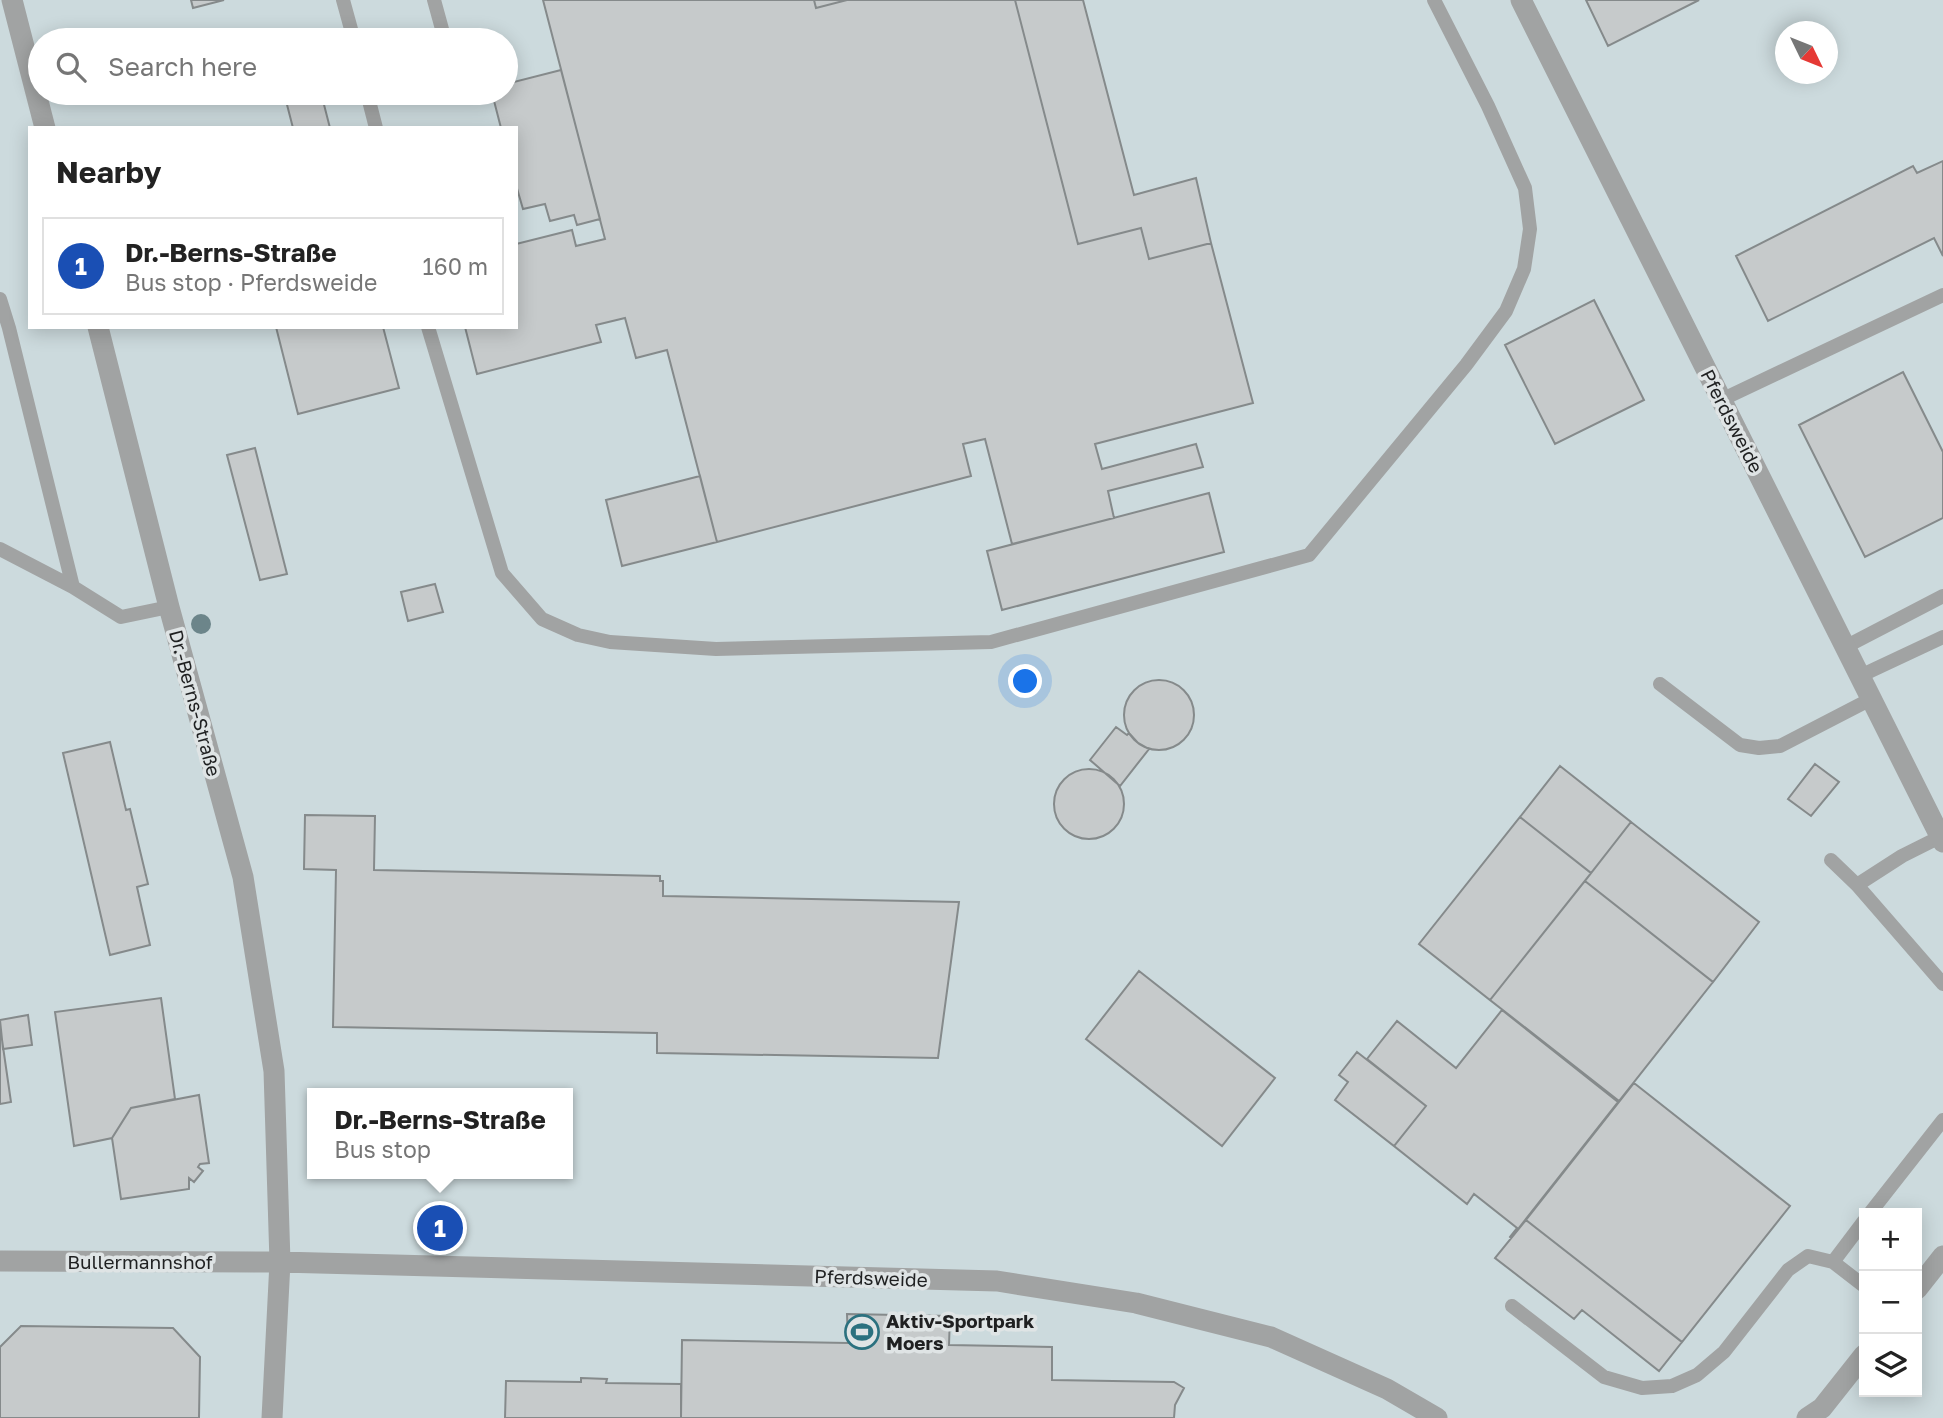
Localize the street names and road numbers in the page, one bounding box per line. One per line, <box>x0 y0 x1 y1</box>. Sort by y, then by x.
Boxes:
street label: Pferdsweide <box>1696 365 1768 477</box>
street label: Dr.-Berns-Straße <box>165 627 226 779</box>
street label: Bullermannshof <box>67 1250 213 1273</box>
street label: Pferdsweide <box>814 1264 928 1291</box>

